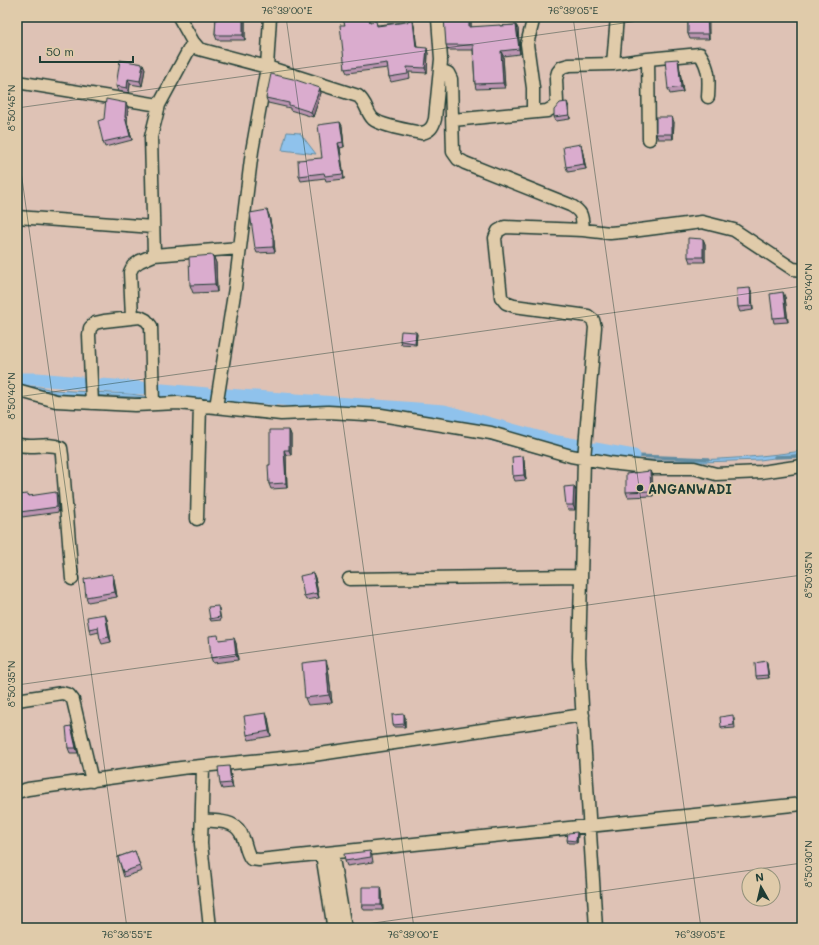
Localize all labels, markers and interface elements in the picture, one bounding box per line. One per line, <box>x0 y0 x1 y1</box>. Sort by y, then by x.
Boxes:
text: 76°39'00"E <box>261 3 313 17</box>
text: 76°39'05"E <box>548 3 599 17</box>
scale bar <box>40 38 133 64</box>
text: 50 m <box>46 43 74 59</box>
text: 8°50'45"N <box>4 85 18 131</box>
text: 8°50'40"N <box>801 263 815 311</box>
text: 8°50'40"N <box>4 372 18 420</box>
place label: ANGANWADI <box>648 480 732 497</box>
marker: ANGANWADI <box>635 483 645 493</box>
text: 8°50'35"N <box>801 552 815 598</box>
text: 8°50'35"N <box>4 661 18 707</box>
text: 8°50'30"N <box>801 840 815 888</box>
north arrow <box>741 867 781 907</box>
text: N <box>754 869 765 885</box>
text: 76°38'55"E <box>102 927 153 941</box>
text: 76°39'00"E <box>387 927 439 941</box>
text: 76°39'05"E <box>675 927 726 941</box>

